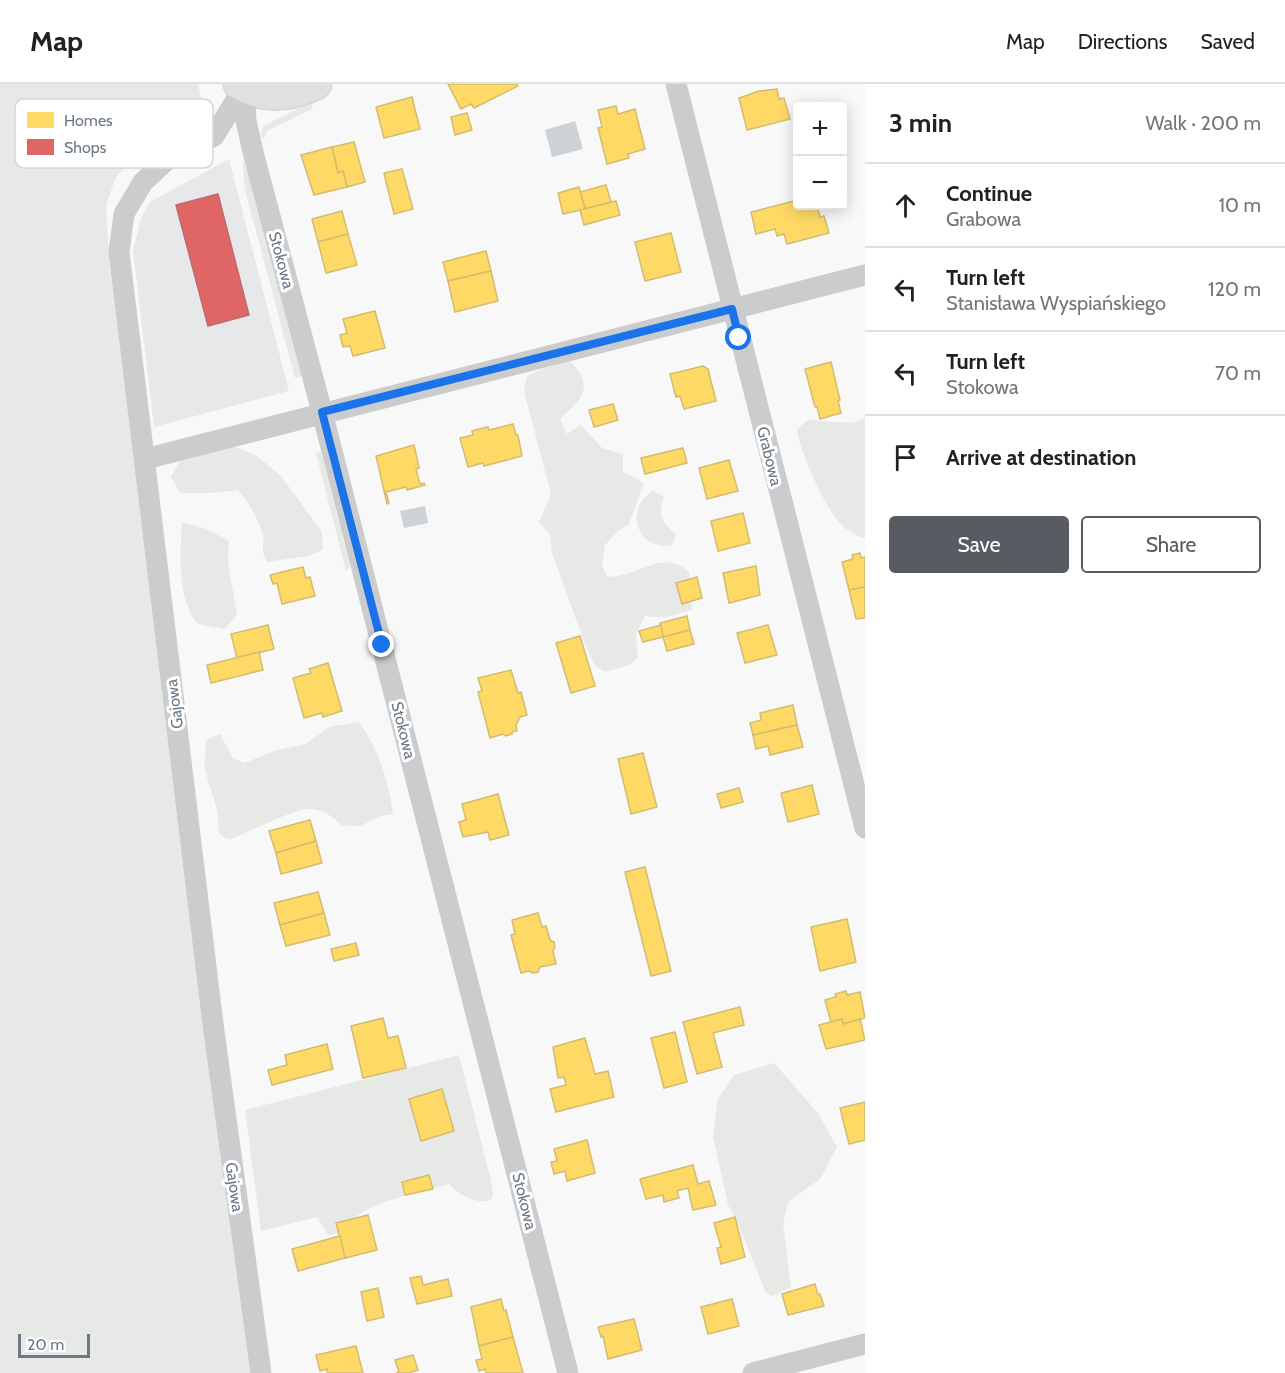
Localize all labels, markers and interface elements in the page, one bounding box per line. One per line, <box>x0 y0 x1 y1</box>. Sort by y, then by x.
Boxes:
text: Map <box>30 24 83 58</box>
text: Map <box>1006 29 1045 54</box>
text: Directions <box>1078 29 1167 54</box>
text: Saved <box>1200 29 1255 54</box>
legend <box>15 99 213 168</box>
map controls <box>793 102 847 210</box>
button: + <box>793 102 847 156</box>
text: 3 min <box>889 107 952 139</box>
text: Homes <box>64 111 113 130</box>
text: Walk · 200 m <box>1145 111 1261 135</box>
text: Shops <box>64 138 107 157</box>
button: − <box>793 156 847 210</box>
text: Continue <box>946 180 1032 207</box>
icon: ahead <box>889 189 922 222</box>
text: 10 m <box>1218 193 1261 217</box>
text: Grabowa <box>946 207 1021 231</box>
street label: Stokowa <box>265 230 298 291</box>
text: Turn left <box>946 264 1025 291</box>
icon: left <box>889 273 922 306</box>
text: 120 m <box>1208 277 1261 301</box>
text: Stanisława Wyspiańskiego <box>946 291 1166 315</box>
route start <box>725 324 751 350</box>
text: Turn left <box>946 348 1025 375</box>
icon: left <box>889 357 922 390</box>
text: 70 m <box>1215 361 1261 385</box>
text: Stokowa <box>946 375 1018 399</box>
street label: Grabowa <box>753 425 786 488</box>
icon: arrive <box>889 441 922 474</box>
text: Arrive at destination <box>946 444 1136 471</box>
button: Save <box>889 516 1069 573</box>
button: Share <box>1081 516 1261 573</box>
route end <box>368 631 394 657</box>
street label: Gajowa <box>162 678 187 730</box>
street label: Stokowa <box>387 700 420 761</box>
street label: Gajowa <box>222 1161 247 1213</box>
street label: Stokowa <box>508 1171 541 1232</box>
scale bar <box>18 1331 90 1358</box>
text: 20 m <box>27 1335 64 1354</box>

